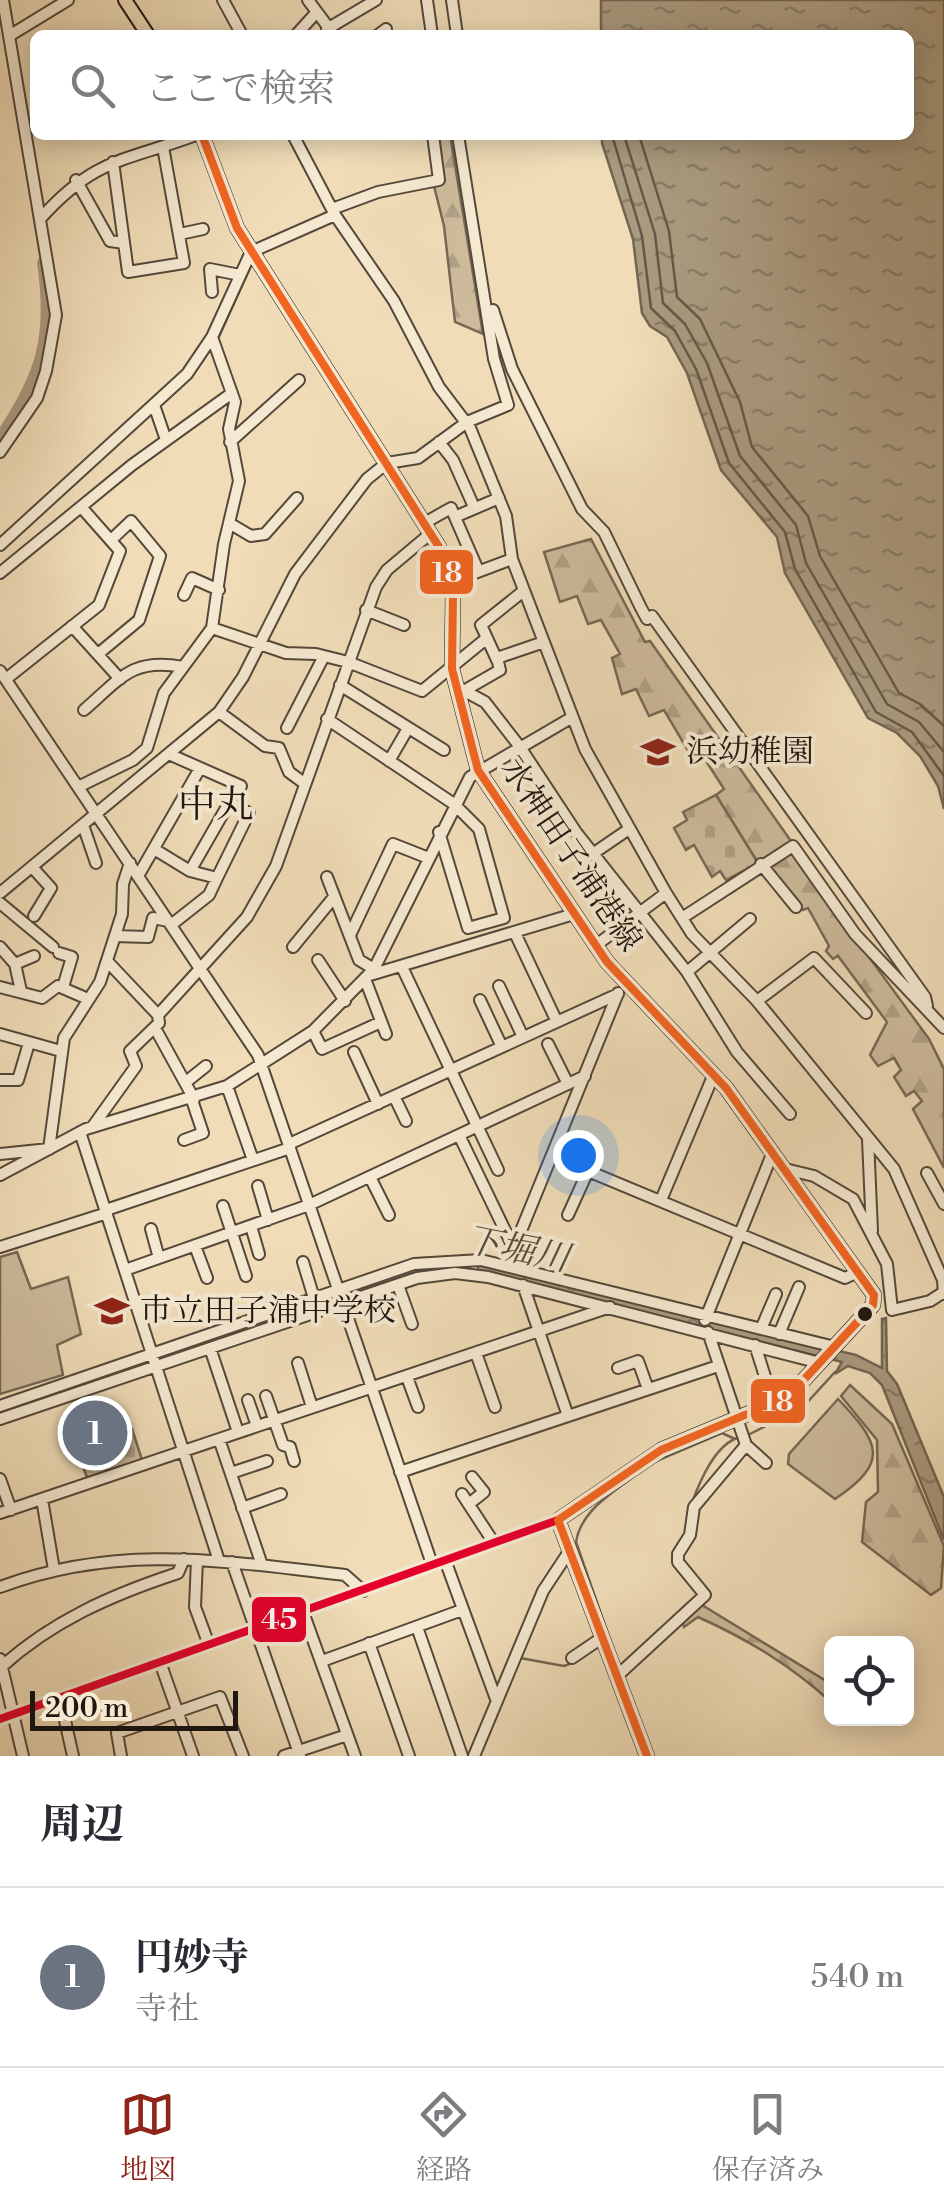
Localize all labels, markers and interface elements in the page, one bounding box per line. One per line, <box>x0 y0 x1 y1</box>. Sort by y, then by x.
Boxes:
search box <box>30 30 914 140</box>
icon: search <box>65 58 120 113</box>
text: ここで検索 <box>145 66 335 113</box>
line badge: 18 <box>418 548 475 596</box>
text: 18 <box>432 556 462 591</box>
place label: 浜幼稚園 <box>686 732 814 772</box>
school or university icon: 浜幼稚園 <box>639 733 677 771</box>
street label: 水神田子浦港線 <box>492 751 650 959</box>
district label: 中丸 <box>178 782 254 829</box>
your location <box>553 1130 604 1181</box>
water label: 下堀川 <box>461 1219 577 1282</box>
place label: 市立田子浦中学校 <box>140 1291 396 1331</box>
school or university icon: 市立田子浦中学校 <box>93 1292 131 1330</box>
unlabelled marker <box>855 1304 875 1324</box>
line badge: 18 <box>749 1377 807 1425</box>
text: 18 <box>763 1385 793 1420</box>
pin: 1 <box>62 1396 128 1470</box>
line badge: 45 <box>250 1595 308 1644</box>
text: 45 <box>261 1603 297 1638</box>
map controls <box>824 1636 914 1726</box>
button: locate <box>824 1636 914 1726</box>
scale bar <box>30 1686 238 1730</box>
text: 200 m <box>45 1691 128 1726</box>
text: 周辺 <box>40 1799 124 1852</box>
text: 円妙寺 <box>135 1935 249 1982</box>
text: 1 <box>65 1957 80 1997</box>
text: 540 m <box>811 1957 904 1997</box>
text: 寺社 <box>135 1989 199 2029</box>
tab: 地図 <box>120 2087 176 2188</box>
tab: 経路 <box>416 2087 472 2188</box>
tab: 保存済み <box>712 2087 824 2188</box>

